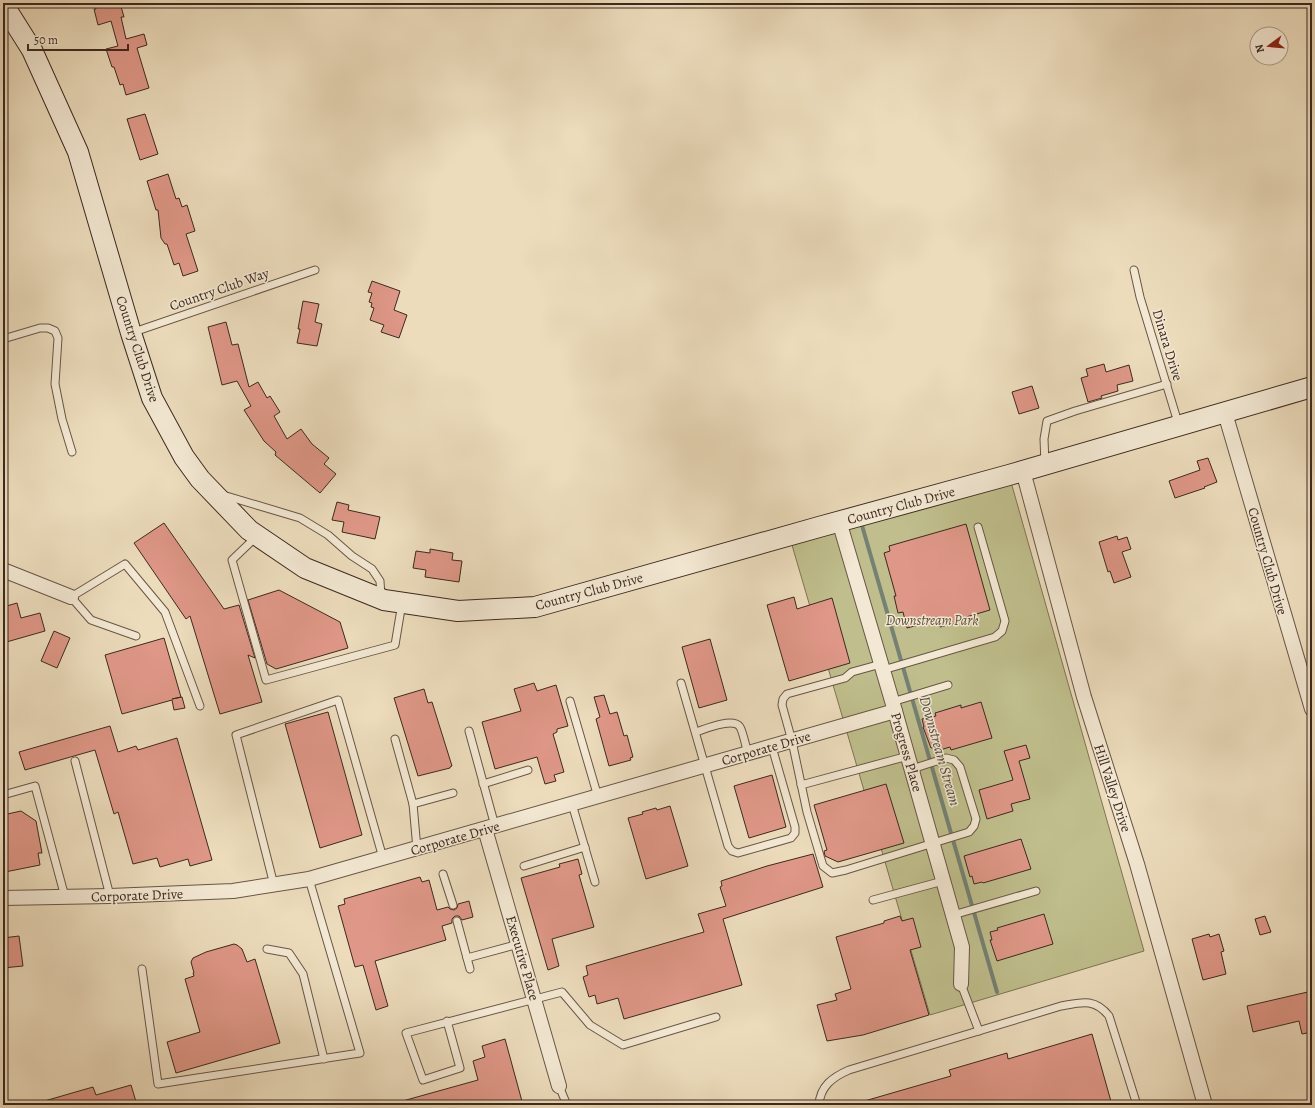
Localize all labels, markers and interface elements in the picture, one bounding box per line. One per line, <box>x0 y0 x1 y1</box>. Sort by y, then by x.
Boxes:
scale bar <box>28 26 128 52</box>
north arrow <box>1249 26 1289 66</box>
text: 50 m <box>34 32 58 48</box>
text: N <box>1252 43 1268 55</box>
street label: Country Club Way <box>167 263 272 315</box>
street label: Country Club Drive <box>111 293 164 405</box>
street label: Dinara Drive <box>1148 307 1187 383</box>
street label: Country Club Drive <box>845 482 957 529</box>
street label: Country Club Drive <box>1243 505 1292 617</box>
street label: Country Club Drive <box>533 568 645 615</box>
park label: Downstream Park <box>886 611 978 630</box>
water label: Downstream Stream <box>915 694 965 808</box>
street label: Progress Place <box>886 710 927 794</box>
street label: Corporate Drive <box>719 727 813 770</box>
street label: Hill Valley Drive <box>1089 742 1136 835</box>
street label: Corporate Drive <box>408 817 502 860</box>
street label: Corporate Drive <box>91 884 183 907</box>
street label: Executive Place <box>501 913 544 1003</box>

